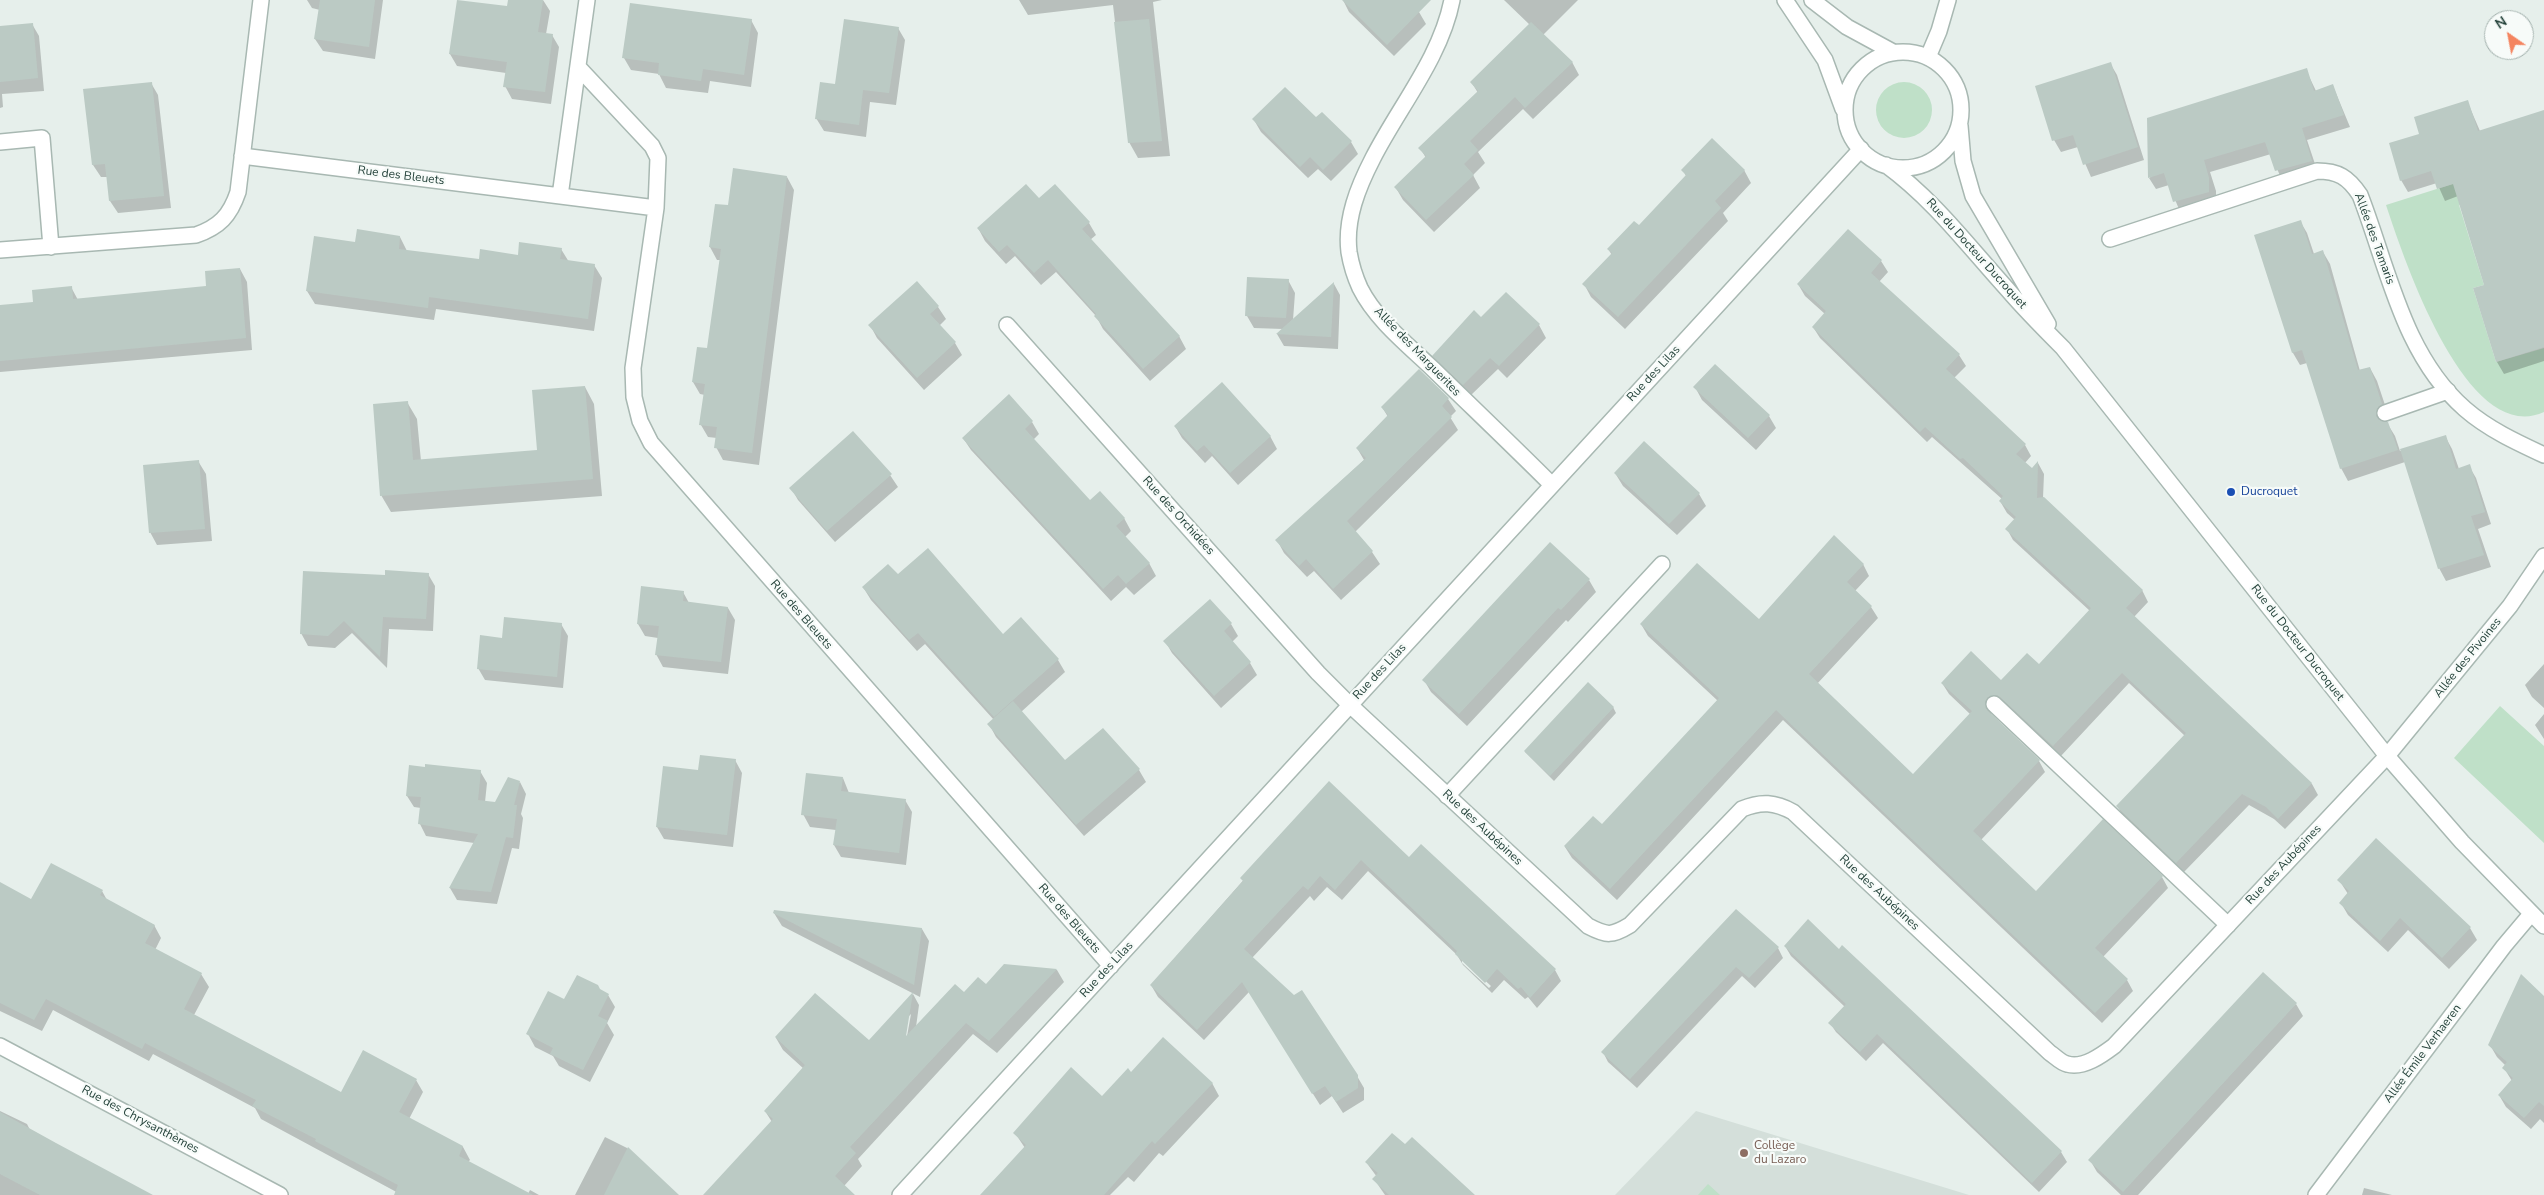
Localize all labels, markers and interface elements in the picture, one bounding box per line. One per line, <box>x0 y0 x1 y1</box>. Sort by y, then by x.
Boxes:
north arrow <box>2484 10 2534 60</box>
text: N <box>2492 12 2511 34</box>
street label: Rue des Bleuets <box>357 164 445 188</box>
street label: Allée des Tamaris <box>2351 191 2397 287</box>
street label: Rue du Docteur Ducroquet <box>1923 196 2029 312</box>
street label: Allée des Marguerites <box>1371 304 1463 400</box>
street label: Rue des Lilas <box>1624 343 1684 405</box>
street label: Rue des Orchidées <box>1139 474 1217 558</box>
place label: Ducroquet <box>2241 485 2297 499</box>
marker: Ducroquet <box>2225 486 2237 498</box>
street label: Rue des Bleuets <box>767 577 835 653</box>
street label: Rue du Docteur Ducroquet <box>2247 582 2347 704</box>
street label: Allée des Pivoines <box>2431 615 2505 701</box>
street label: Rue des Lilas <box>1350 641 1410 703</box>
street label: Rue des Aubépines <box>1439 787 1525 869</box>
street label: Rue des Aubépines <box>2243 822 2325 908</box>
street label: Rue des Aubépines <box>1836 852 1922 934</box>
street label: Rue des Bleuets <box>1035 881 1103 957</box>
street label: Rue des Lilas <box>1077 939 1137 1001</box>
street label: Allée Émile Verhaeren <box>2381 1002 2465 1106</box>
street label: Rue des Chrysanthèmes <box>79 1083 201 1157</box>
place label: Collège du Lazaro <box>1754 1139 1806 1167</box>
marker: Collège du Lazaro <box>1738 1147 1750 1159</box>

